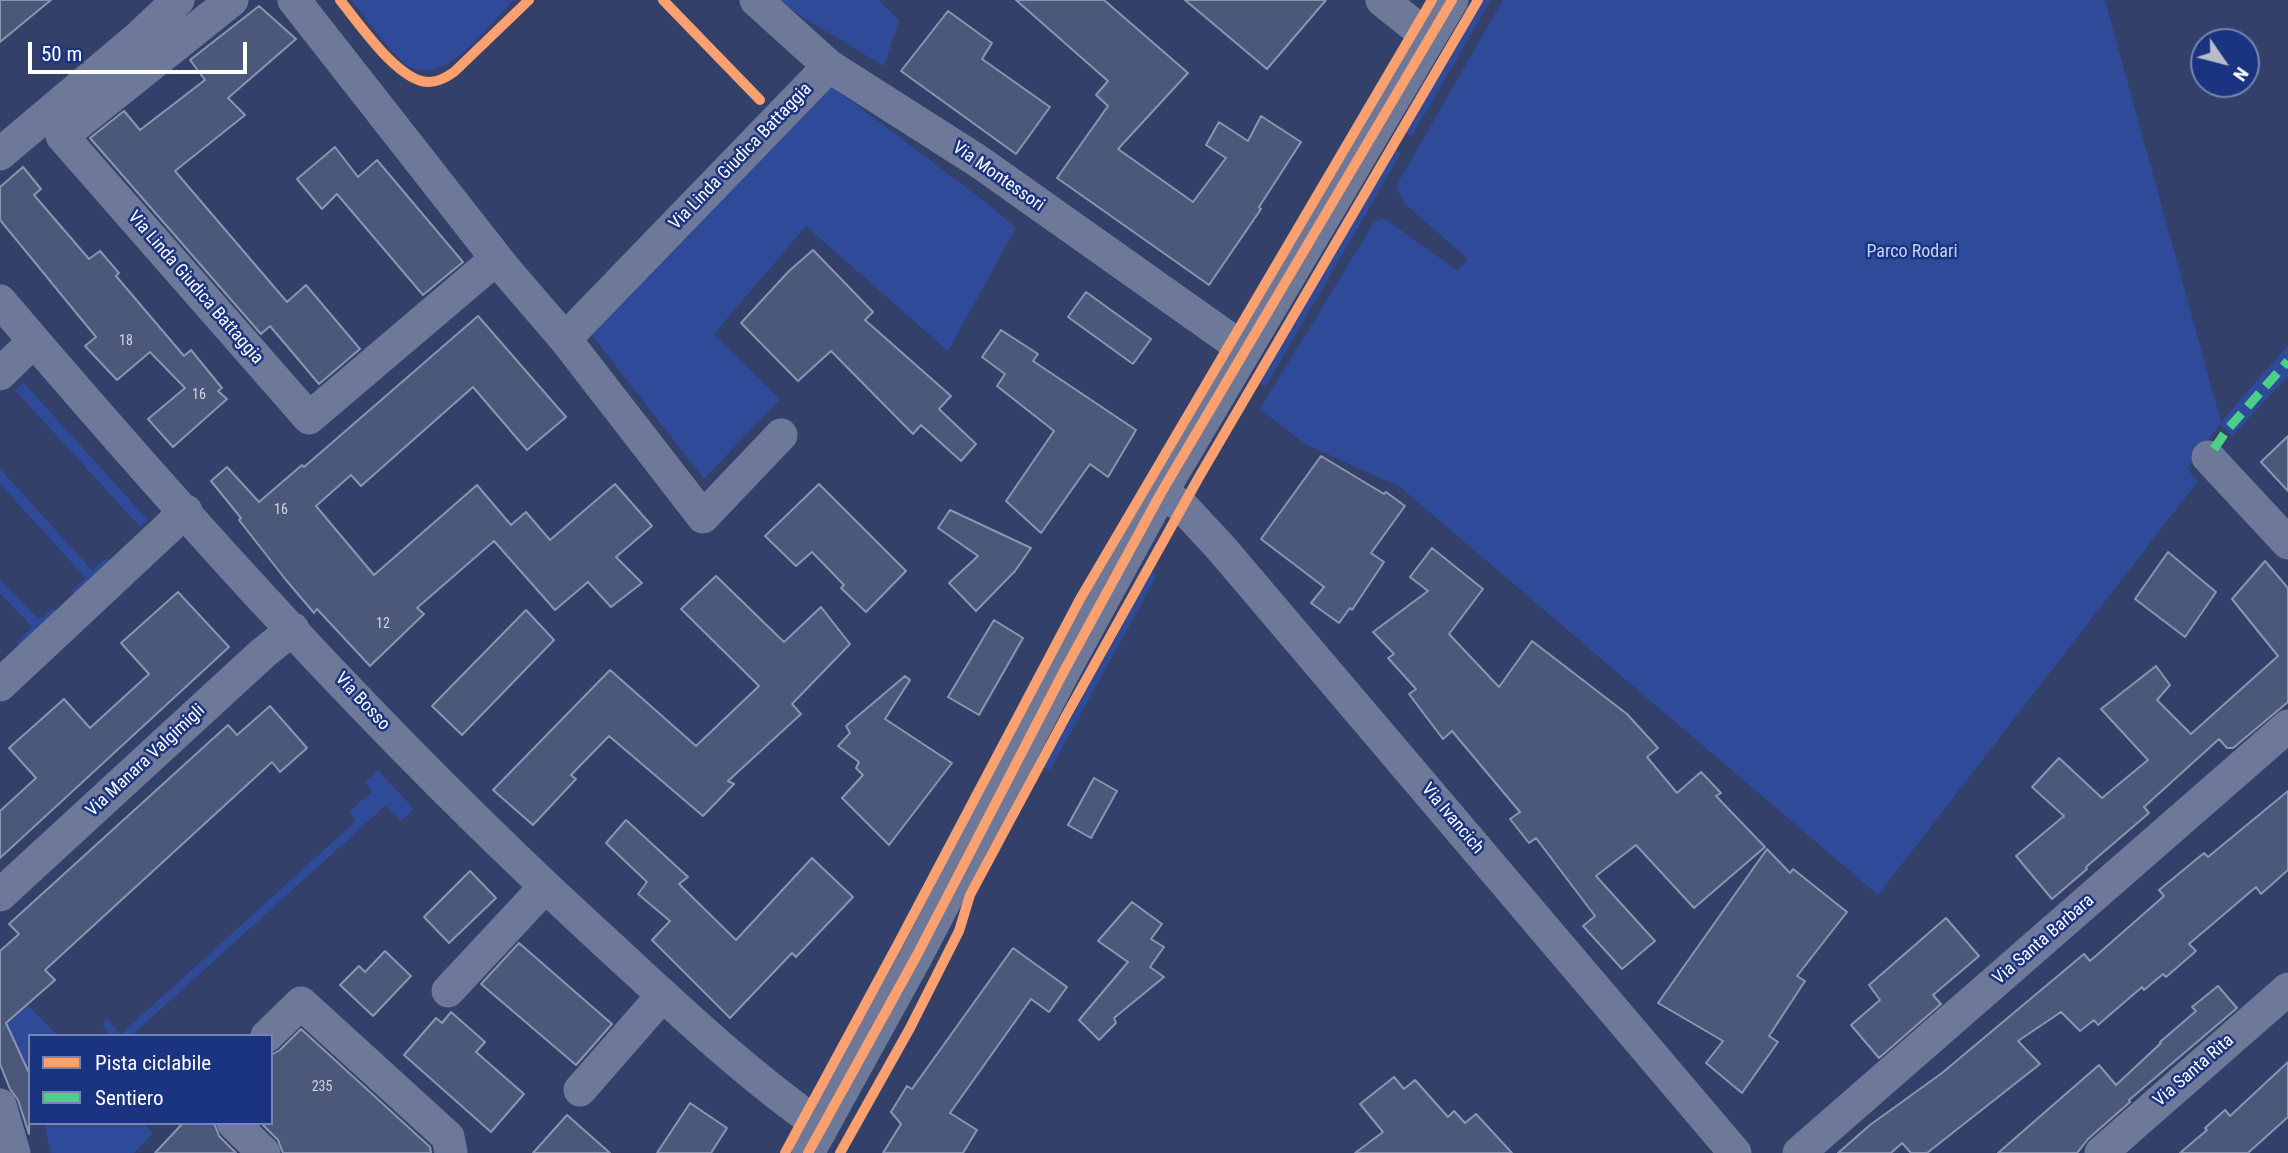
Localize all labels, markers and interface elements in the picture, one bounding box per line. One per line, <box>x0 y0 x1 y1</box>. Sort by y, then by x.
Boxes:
scale bar <box>32 28 250 72</box>
north arrow <box>2190 28 2260 98</box>
text: 50 m <box>41 42 82 66</box>
text: N <box>2228 63 2254 86</box>
street label: Via Linda Giudica Battaggia <box>665 79 817 235</box>
street label: Via Montessori <box>948 137 1048 217</box>
street label: Via Linda Giudica Battaggia <box>123 207 267 369</box>
park label: Parco Rodari <box>1866 241 1958 263</box>
house number: 18 <box>119 333 133 349</box>
house number: 16 <box>192 387 206 403</box>
house number: 16 <box>274 502 288 518</box>
house number: 12 <box>376 616 390 632</box>
street label: Via Bosso <box>330 669 394 735</box>
street label: Via Manara Valgimigli <box>82 700 210 822</box>
street label: Via Ivancich <box>1416 779 1488 859</box>
street label: Via Santa Barbara <box>1989 890 2099 990</box>
street label: Via Santa Rita <box>2149 1030 2239 1112</box>
legend <box>28 1034 273 1125</box>
text: Pista ciclabile <box>95 1051 211 1075</box>
house number: 235 <box>312 1079 332 1095</box>
text: Sentiero <box>95 1086 164 1110</box>

